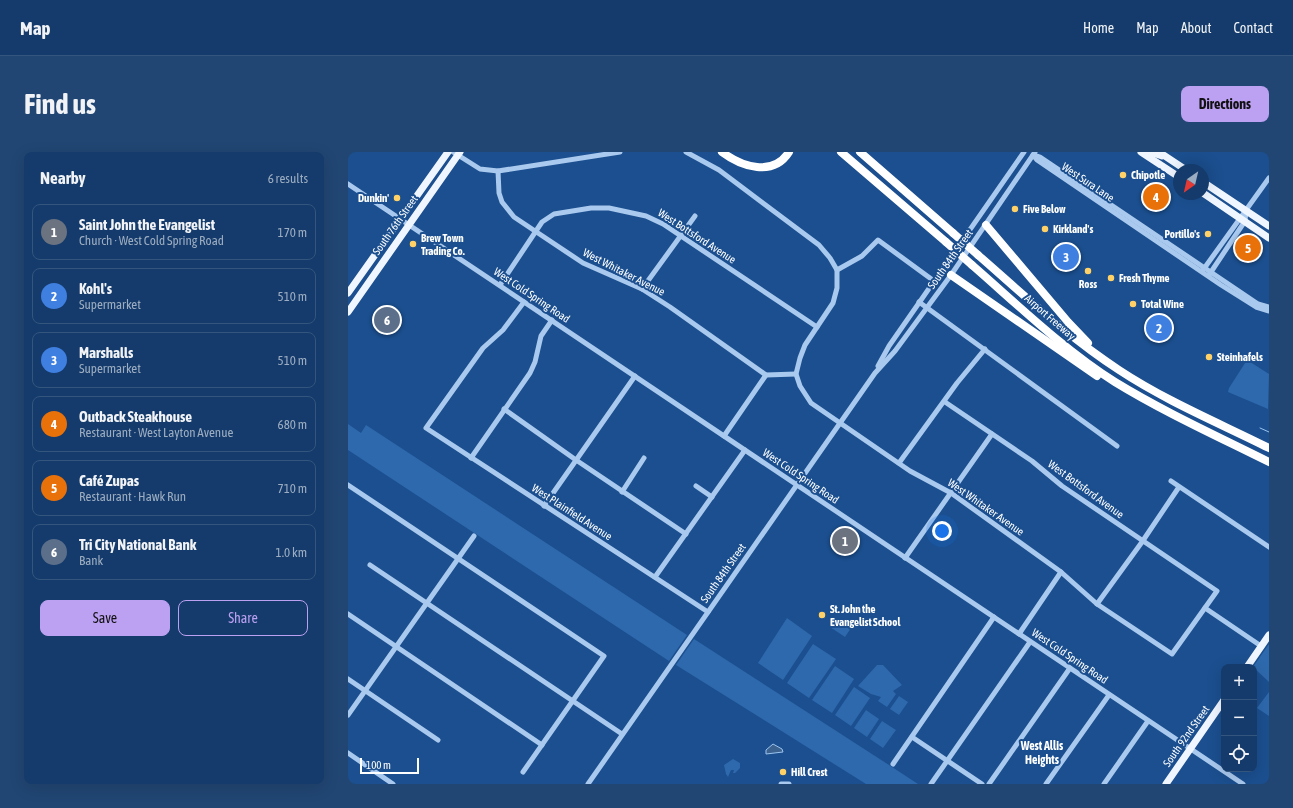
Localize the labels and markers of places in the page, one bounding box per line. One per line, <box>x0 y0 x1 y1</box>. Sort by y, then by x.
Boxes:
place label: Chipotle <box>1131 169 1165 181</box>
marker: Chipotle <box>1118 170 1128 180</box>
pin: 4 <box>1143 182 1169 212</box>
place label: Dunkin' <box>358 192 389 204</box>
marker: Dunkin' <box>392 193 402 203</box>
place label: Five Below <box>1023 203 1066 215</box>
marker: Five Below <box>1010 204 1020 214</box>
place label: Kirkland's <box>1053 223 1093 235</box>
marker: Kirkland's <box>1040 224 1050 234</box>
place label: Portillo's <box>1165 228 1200 240</box>
marker: Portillo's <box>1203 229 1213 239</box>
place label: Brew Town Trading Co. <box>421 232 465 257</box>
pin: 5 <box>1235 233 1261 263</box>
marker: Brew Town Trading Co. <box>408 239 418 249</box>
pin: 3 <box>1053 242 1079 272</box>
marker: Ross <box>1083 266 1093 276</box>
place label: Fresh Thyme <box>1119 272 1170 284</box>
marker: Fresh Thyme <box>1106 273 1116 283</box>
place label: Ross <box>1079 278 1097 290</box>
place label: Total Wine <box>1141 298 1184 310</box>
marker: Total Wine <box>1128 299 1138 309</box>
pin: 6 <box>374 305 400 335</box>
pin: 2 <box>1146 313 1172 343</box>
place label: Steinhafels <box>1217 351 1263 363</box>
marker: Steinhafels <box>1204 352 1214 362</box>
pin: 1 <box>832 526 858 556</box>
place label: St. John the Evangelist School <box>830 603 901 628</box>
marker: St. John the Evangelist School <box>817 610 827 620</box>
place label: Hill Crest <box>791 766 828 778</box>
marker: Hill Crest <box>778 767 788 777</box>

